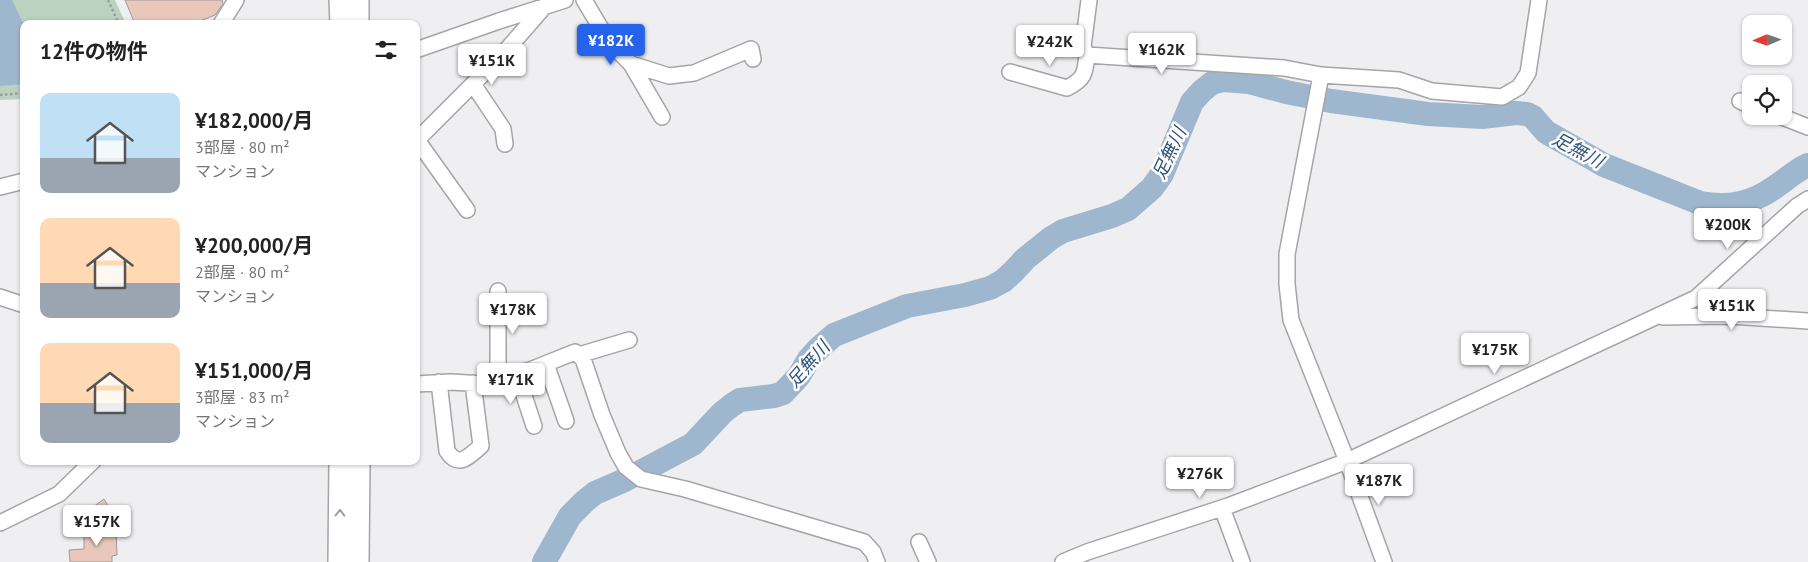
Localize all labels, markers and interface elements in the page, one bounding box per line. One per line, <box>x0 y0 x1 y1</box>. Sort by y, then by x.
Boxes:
north arrow <box>1742 15 1792 65</box>
map controls <box>1742 15 1792 125</box>
pin: ¥182K <box>576 23 646 66</box>
pin: ¥242K <box>1015 24 1085 67</box>
text: ¥182K <box>588 30 634 50</box>
text: ¥242K <box>1027 31 1073 51</box>
pin: ¥162K <box>1127 32 1197 75</box>
icon: filters <box>372 36 400 64</box>
text: 12件の物件 <box>40 38 148 65</box>
text: ¥162K <box>1139 39 1185 59</box>
pin: ¥151K <box>457 44 527 86</box>
text: ¥151K <box>469 50 515 70</box>
button: locate <box>1742 75 1792 125</box>
text: ¥182,000/月 <box>195 107 313 134</box>
icon: home <box>80 113 140 173</box>
water label: 足無川 <box>1147 122 1192 182</box>
water label: 足無川 <box>1549 127 1609 174</box>
text: 3部屋 · 80 m² <box>195 137 290 157</box>
text: マンション <box>195 161 275 181</box>
pin: ¥200K <box>1693 208 1763 250</box>
text: ¥200K <box>1705 214 1751 234</box>
text: ¥200,000/月 <box>195 232 313 259</box>
icon: home <box>80 238 140 298</box>
text: 2部屋 · 80 m² <box>195 262 290 282</box>
text: マンション <box>195 286 275 306</box>
pin: ¥151K <box>1697 288 1767 331</box>
pin: ¥178K <box>478 292 548 335</box>
text: ¥151K <box>1709 295 1755 315</box>
text: ¥178K <box>490 299 536 319</box>
pin: ¥175K <box>1460 332 1530 375</box>
water label: 足無川 <box>782 335 836 392</box>
text: ¥175K <box>1472 339 1518 359</box>
text: ¥151,000/月 <box>195 357 313 384</box>
pin: ¥171K <box>476 362 546 405</box>
icon: home <box>80 363 140 423</box>
text: ¥171K <box>488 369 534 389</box>
text: 3部屋 · 83 m² <box>195 387 290 407</box>
text: マンション <box>195 411 275 431</box>
pin: ¥276K <box>1165 456 1235 499</box>
text: ¥276K <box>1177 463 1223 483</box>
pin: ¥187K <box>1344 464 1414 506</box>
text: ¥187K <box>1356 470 1402 490</box>
pin: ¥157K <box>62 504 132 547</box>
one-way arrow <box>334 509 345 517</box>
text: ¥157K <box>74 511 120 531</box>

